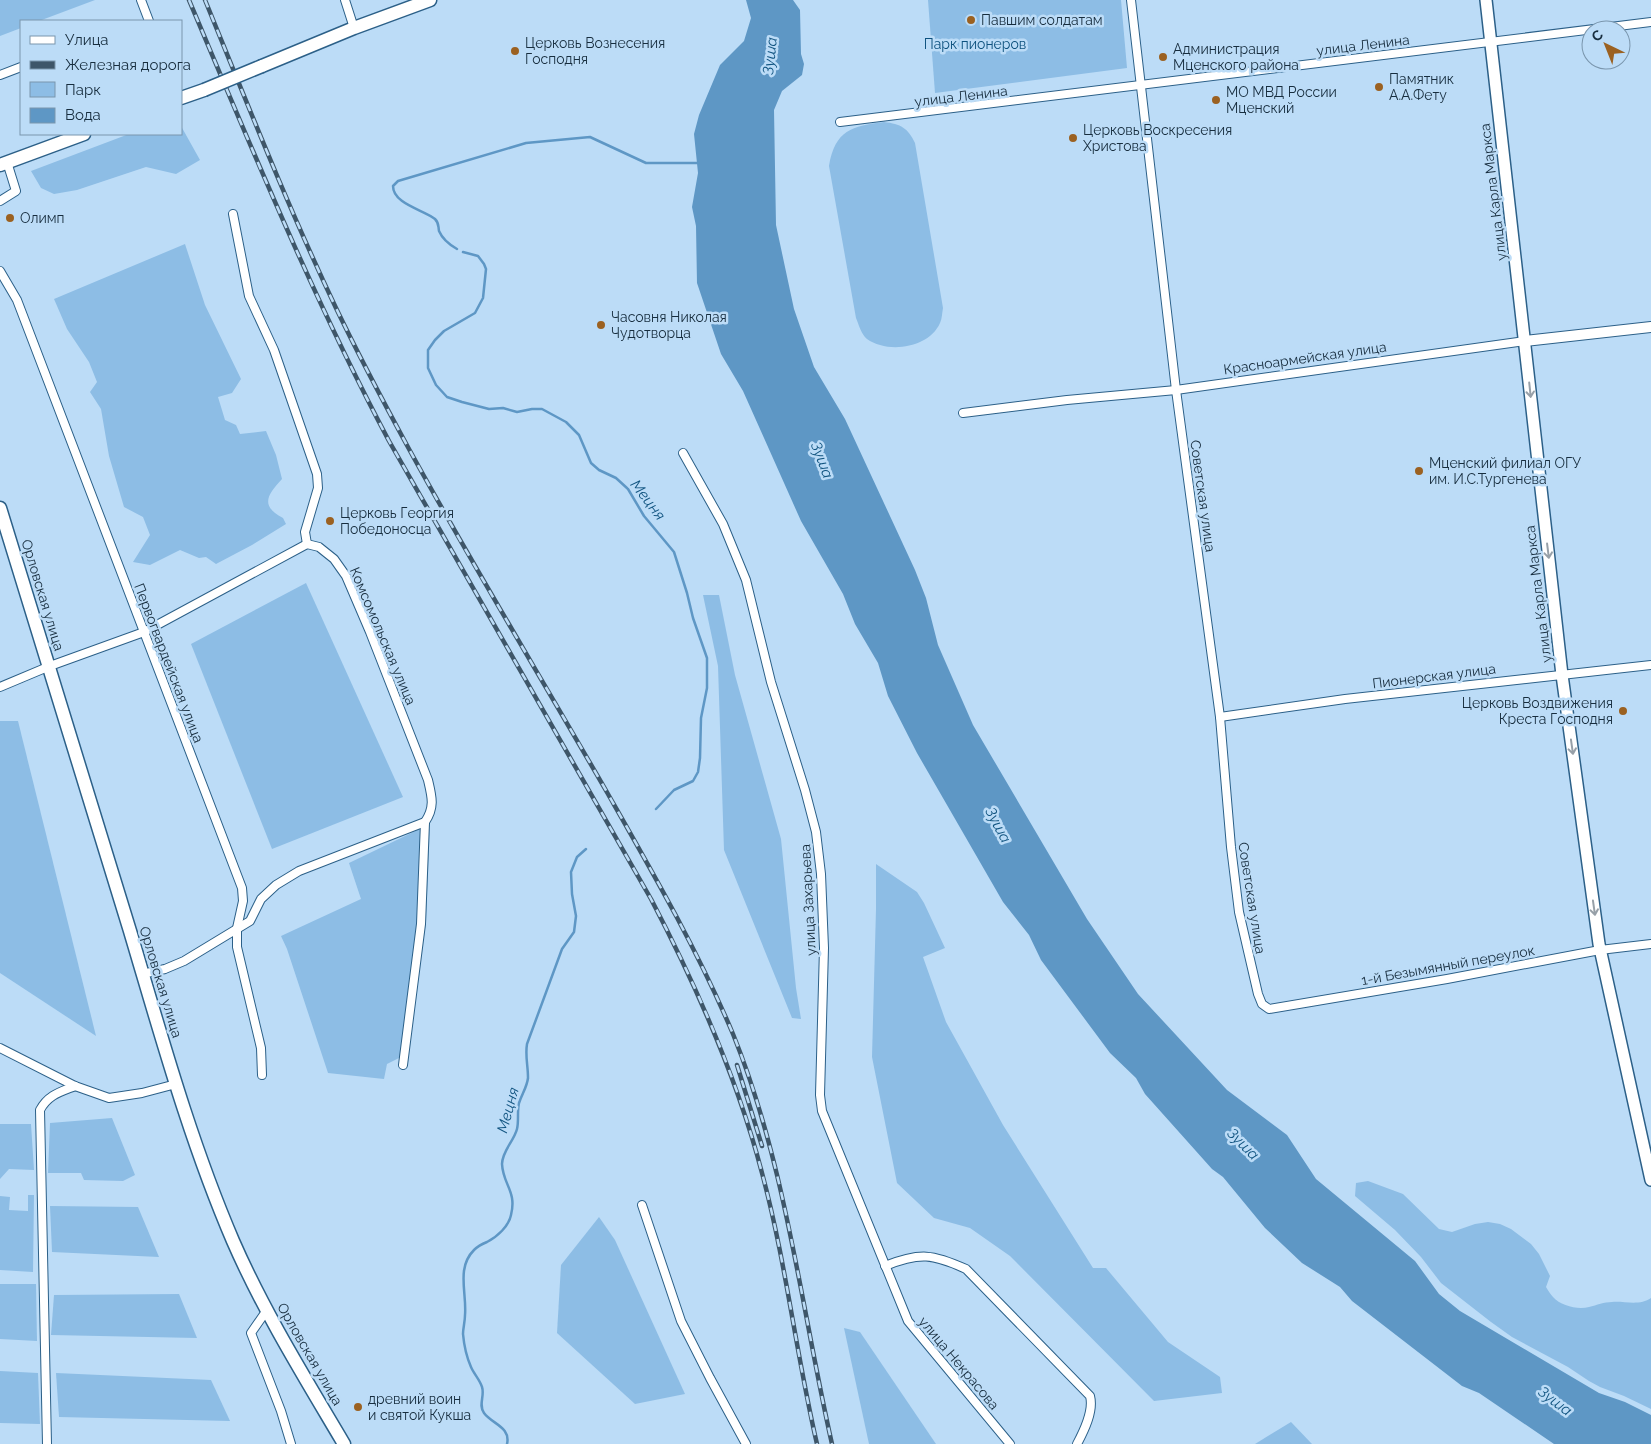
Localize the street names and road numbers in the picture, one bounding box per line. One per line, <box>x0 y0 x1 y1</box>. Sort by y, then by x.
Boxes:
street label: улица Ленина <box>1315 31 1411 59</box>
street label: улица Ленина <box>913 82 1009 110</box>
street label: улица Карла Маркса <box>1477 122 1509 262</box>
street label: Красноармейская улица <box>1222 339 1388 377</box>
street label: Советская улица <box>1187 439 1219 553</box>
street label: улица Карла Маркса <box>1522 524 1554 664</box>
street label: Орловская улица <box>18 537 68 653</box>
street label: Комсомольская улица <box>347 565 419 707</box>
street label: Первогвардейская улица <box>131 581 207 745</box>
street label: Пионерская улица <box>1371 660 1497 692</box>
street label: Советская улица <box>1235 841 1269 955</box>
street label: улица Захарьева <box>797 844 819 956</box>
street label: Орловская улица <box>136 924 186 1040</box>
street label: 1-й Безымянный переулок <box>1360 942 1536 988</box>
street label: Орловская улица <box>274 1300 346 1408</box>
street label: улица Некрасова <box>916 1313 1002 1413</box>

